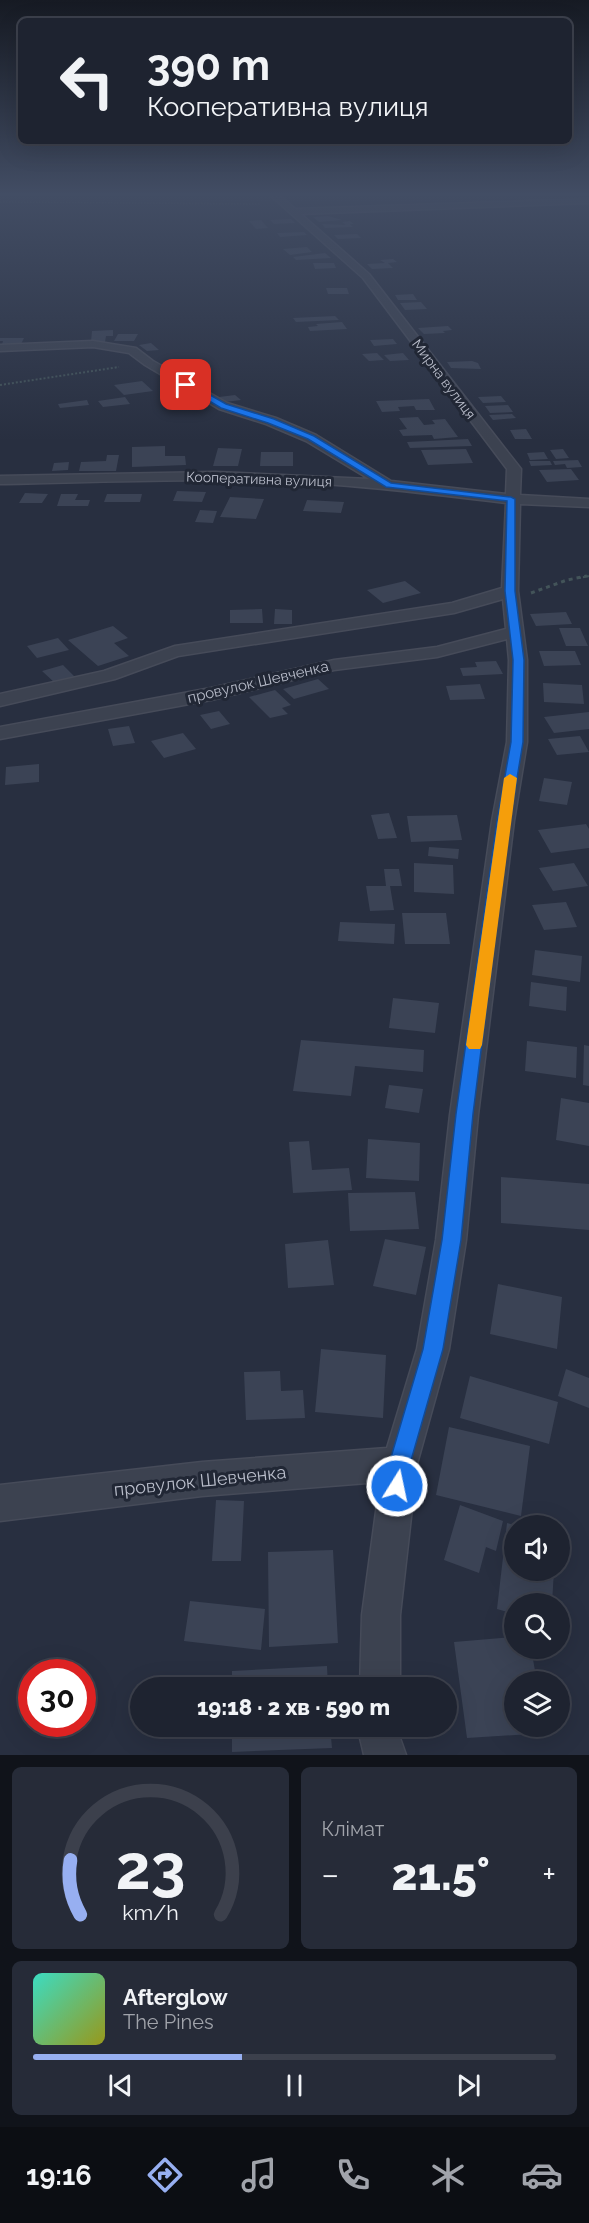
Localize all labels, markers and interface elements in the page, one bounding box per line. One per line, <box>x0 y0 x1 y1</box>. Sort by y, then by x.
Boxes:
text: 390 m <box>147 41 270 90</box>
icon: left <box>48 42 126 120</box>
text: Кооперативна вулиця <box>147 91 429 122</box>
street label: Мирна вулиця <box>409 336 479 422</box>
pin <box>160 359 211 410</box>
icon: arrive <box>169 368 202 401</box>
street label: Кооперативна вулиця <box>186 468 332 490</box>
street label: провулок Шевченка <box>186 657 330 707</box>
position arrow <box>365 1454 429 1518</box>
street label: провулок Шевченка <box>113 1461 287 1500</box>
map controls <box>504 1515 570 1737</box>
button: sound <box>504 1515 570 1581</box>
button: search <box>504 1593 570 1659</box>
speed limit sign: 30 <box>18 1659 96 1737</box>
button: layers <box>504 1671 570 1737</box>
text: 19:18 · 2 хв · 590 m <box>197 1694 390 1720</box>
text: Клімат <box>322 1817 384 1841</box>
text: 23 <box>115 1830 185 1904</box>
text: 21.5° <box>392 1848 490 1901</box>
text: − <box>322 1855 339 1894</box>
text: + <box>542 1855 556 1894</box>
text: km/h <box>122 1900 179 1925</box>
text: Afterglow <box>123 1984 228 2010</box>
text: The Pines <box>123 2010 214 2034</box>
icon: previous <box>104 2069 137 2102</box>
icon: pause <box>278 2069 311 2102</box>
icon: next <box>452 2069 485 2102</box>
icon: directions <box>144 2154 186 2196</box>
icon: music <box>238 2154 280 2196</box>
icon: phone <box>332 2154 374 2196</box>
icon: climate <box>427 2154 469 2196</box>
icon: car <box>521 2154 563 2196</box>
text: 19:16 <box>26 2160 92 2191</box>

